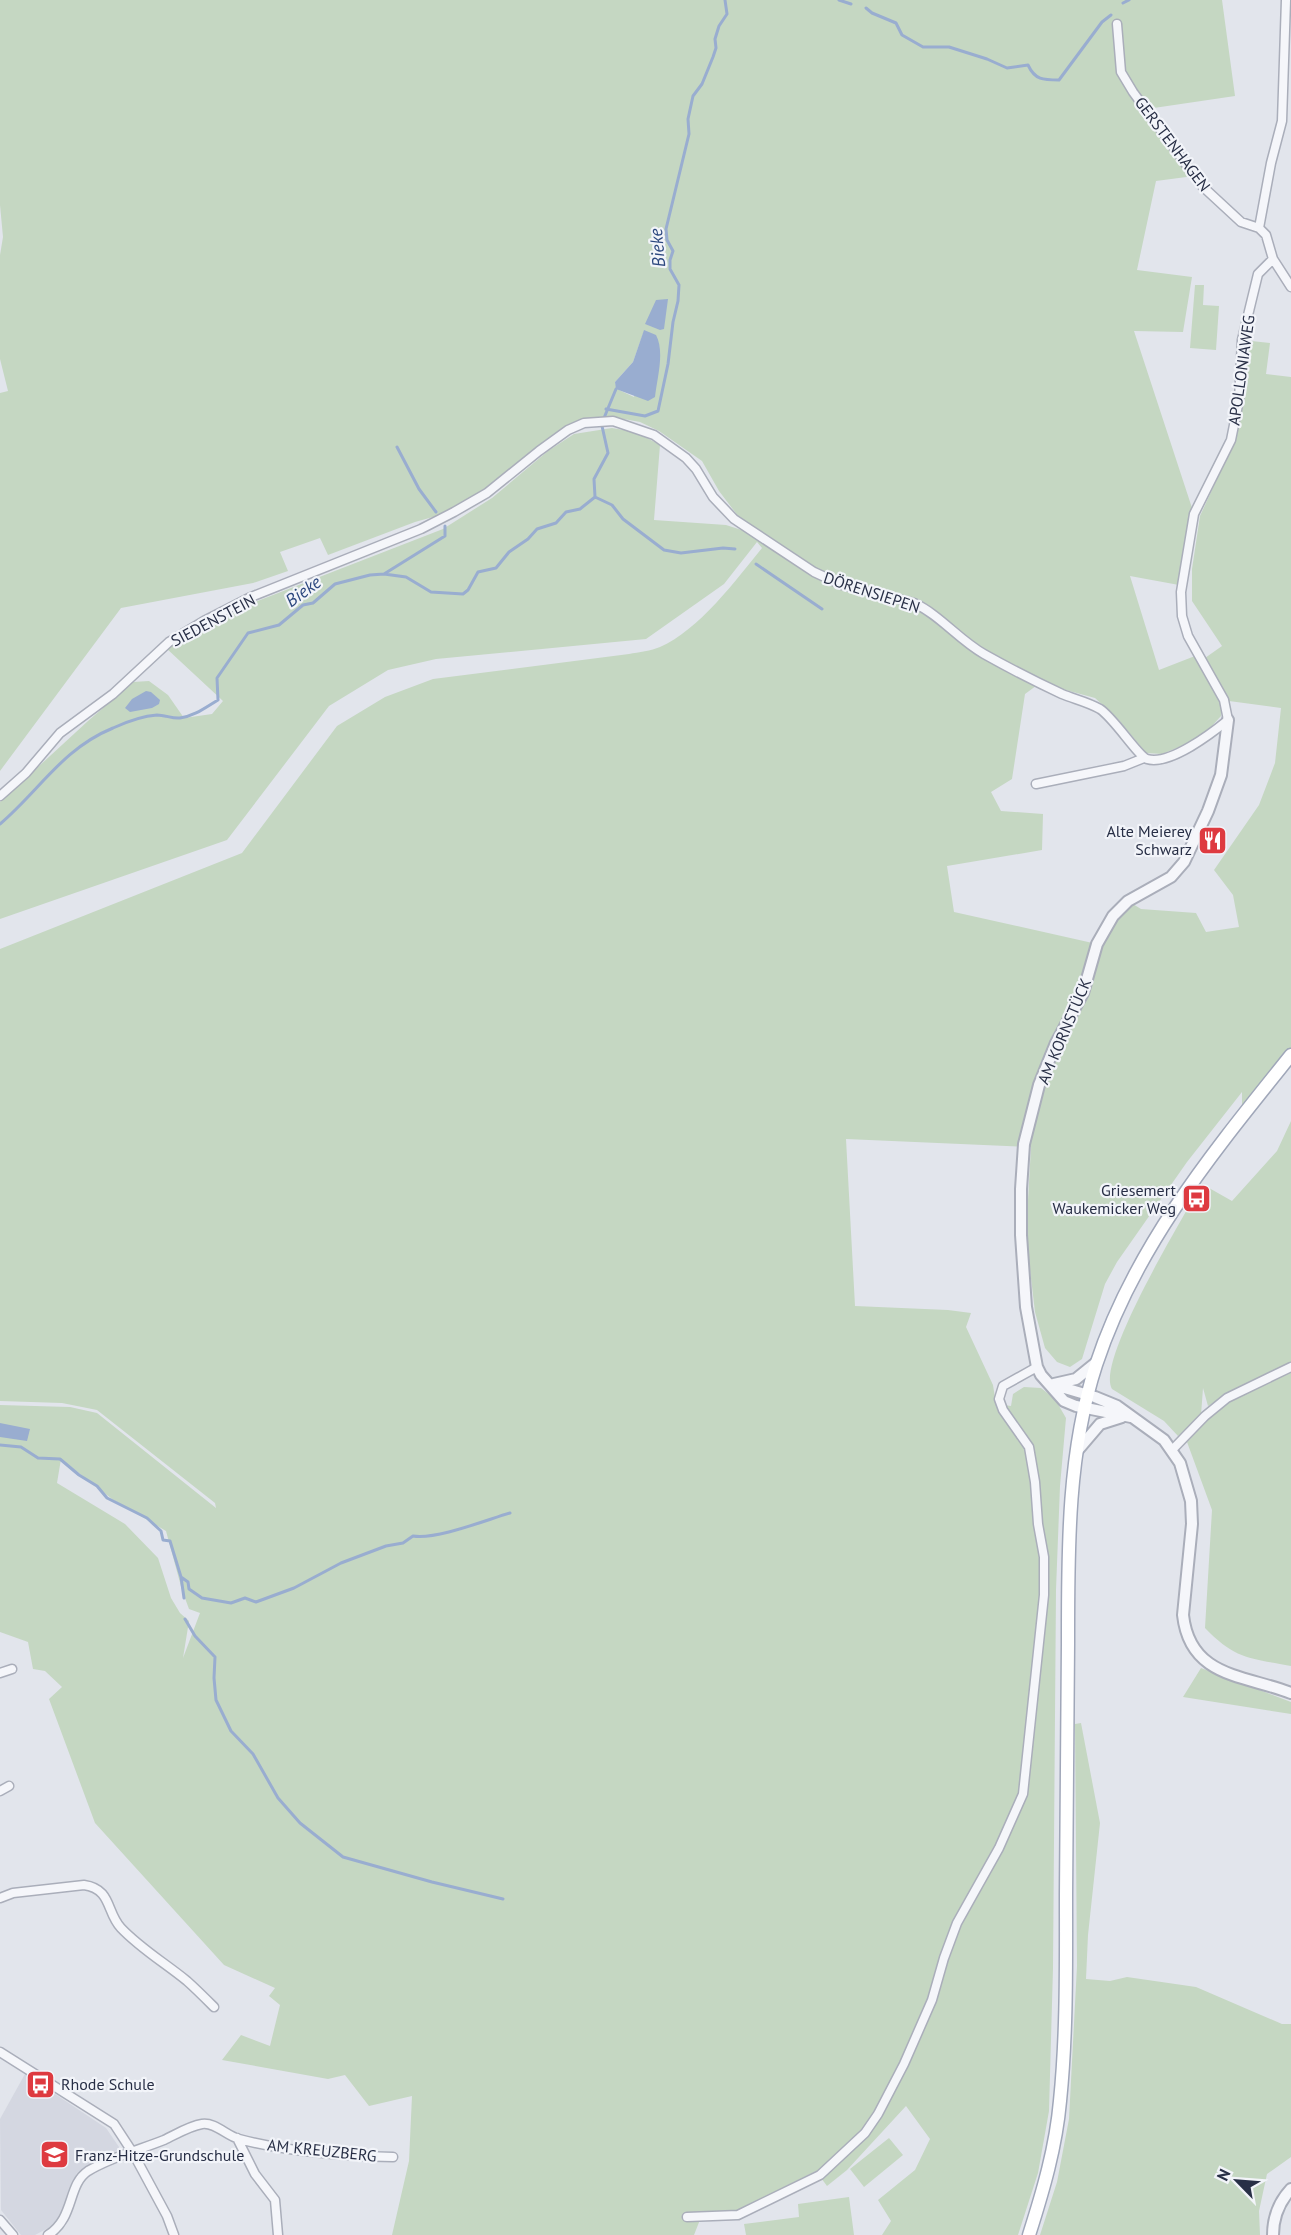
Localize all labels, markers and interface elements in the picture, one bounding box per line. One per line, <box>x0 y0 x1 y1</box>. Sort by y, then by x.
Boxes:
street label: GERSTENHAGEN <box>1131 93 1215 195</box>
water label: Bieke <box>644 227 670 268</box>
street label: APOLLONIAWEG <box>1223 313 1259 427</box>
street label: DÖRENSIEPEN <box>821 567 923 617</box>
water label: Bieke <box>280 570 326 612</box>
street label: SIEDENSTEIN <box>167 589 259 651</box>
place label: Alte Meierey Schwarz <box>1106 821 1193 859</box>
restaurant icon: Alte Meierey Schwarz <box>1197 824 1229 856</box>
street label: AM KORNSTÜCK <box>1033 975 1095 1087</box>
place label: Griesemert Waukemicker Weg <box>1053 1180 1177 1218</box>
bus stop icon: Griesemert Waukemicker Weg <box>1181 1183 1213 1215</box>
bus stop icon: Rhode Schule <box>24 2068 56 2100</box>
place label: Rhode Schule <box>61 2074 155 2094</box>
street label: AM KREUZBERG <box>266 2134 378 2166</box>
school or university icon: Franz-Hitze-Grundschule <box>38 2139 70 2171</box>
place label: Franz-Hitze-Grundschule <box>75 2145 244 2165</box>
north arrow <box>1207 2151 1267 2211</box>
text: N <box>1212 2166 1235 2184</box>

